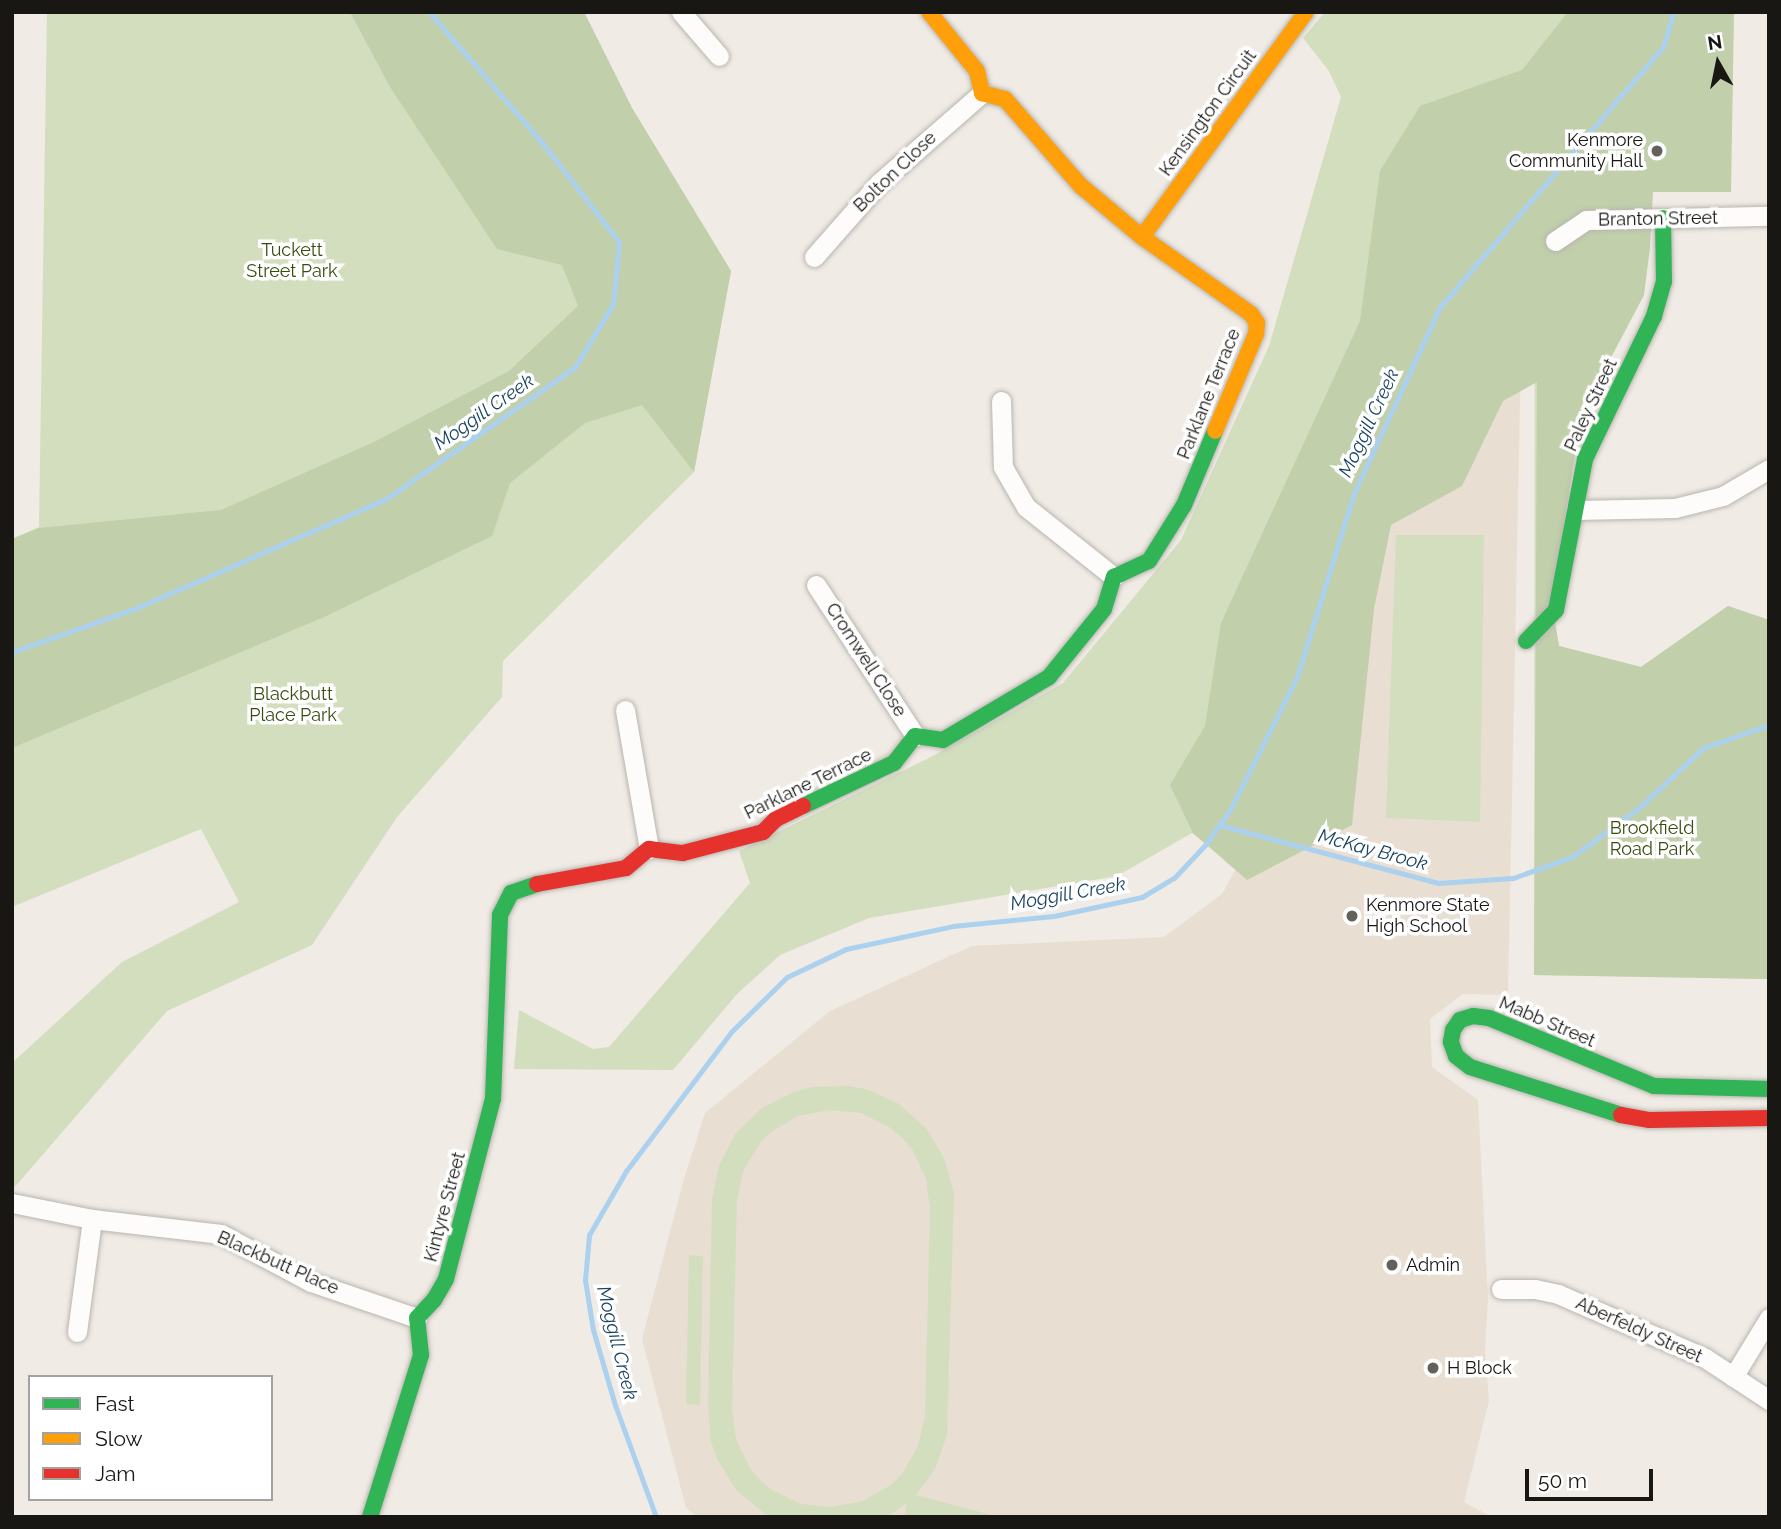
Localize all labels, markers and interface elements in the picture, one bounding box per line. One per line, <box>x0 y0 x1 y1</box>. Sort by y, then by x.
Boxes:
north arrow <box>1683 28 1753 98</box>
text: N <box>1706 30 1724 54</box>
street label: Kensington Circuit <box>1155 46 1261 180</box>
street label: Bolton Close <box>849 127 941 217</box>
place label: Kenmore Community Hall <box>1509 130 1643 172</box>
marker: Kenmore Community Hall <box>1649 143 1665 159</box>
street label: Branton Street <box>1598 207 1718 231</box>
park label: Tuckett Street Park <box>246 240 338 282</box>
street label: Parklane Terrace <box>1173 325 1245 463</box>
street label: Paley Street <box>1560 355 1622 455</box>
water label: Moggill Creek <box>1334 365 1404 481</box>
water label: Moggill Creek <box>429 369 539 455</box>
street label: Cromwell Close <box>821 599 911 721</box>
park label: Blackbutt Place Park <box>249 684 337 726</box>
street label: Parklane Terrace <box>741 744 875 824</box>
park label: Brookfield Road Park <box>1610 818 1694 860</box>
water label: McKay Brook <box>1316 824 1430 876</box>
water label: Moggill Creek <box>1008 873 1128 915</box>
place label: Kenmore State High School <box>1366 895 1489 937</box>
marker: Kenmore State High School <box>1344 908 1360 924</box>
street label: Mabb Street <box>1496 992 1598 1052</box>
street label: Kintyre Street <box>420 1150 470 1264</box>
street label: Blackbutt Place <box>214 1227 342 1299</box>
place label: Admin <box>1406 1254 1460 1276</box>
marker: Admin <box>1384 1257 1400 1273</box>
water label: Moggill Creek <box>592 1283 642 1403</box>
street label: Aberfeldy Street <box>1572 1292 1706 1368</box>
place label: H Block <box>1447 1357 1512 1379</box>
marker: H Block <box>1425 1360 1441 1376</box>
legend <box>28 1375 273 1501</box>
text: Fast <box>95 1391 135 1416</box>
text: Slow <box>95 1426 143 1451</box>
scale bar <box>1529 1456 1657 1500</box>
text: Jam <box>95 1461 136 1486</box>
text: 50 m <box>1538 1468 1587 1493</box>

